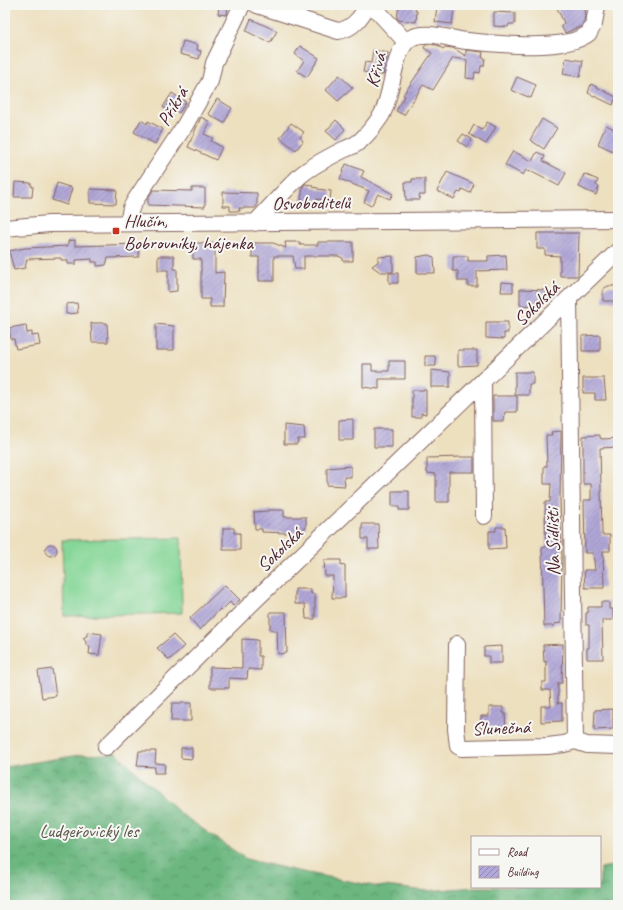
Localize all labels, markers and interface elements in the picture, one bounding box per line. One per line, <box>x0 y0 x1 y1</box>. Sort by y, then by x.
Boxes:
street label: Křivá <box>360 49 392 90</box>
street label: Příkrá <box>152 81 195 130</box>
street label: Osvoboditelů <box>272 190 352 216</box>
place label: Hlučín, Bobrovníky, hájenka <box>124 209 254 255</box>
marker: Hlučín, Bobrovníky, hájenka <box>111 226 121 236</box>
street label: Sokolská <box>509 275 566 331</box>
street label: Na Sídlišti <box>540 505 566 576</box>
street label: Sokolská <box>252 521 309 577</box>
street label: Slunečná <box>472 715 532 741</box>
park label: Ludgeřovický les <box>40 819 140 843</box>
legend <box>471 836 601 888</box>
text: Road <box>507 844 529 860</box>
text: Building <box>507 864 539 880</box>

